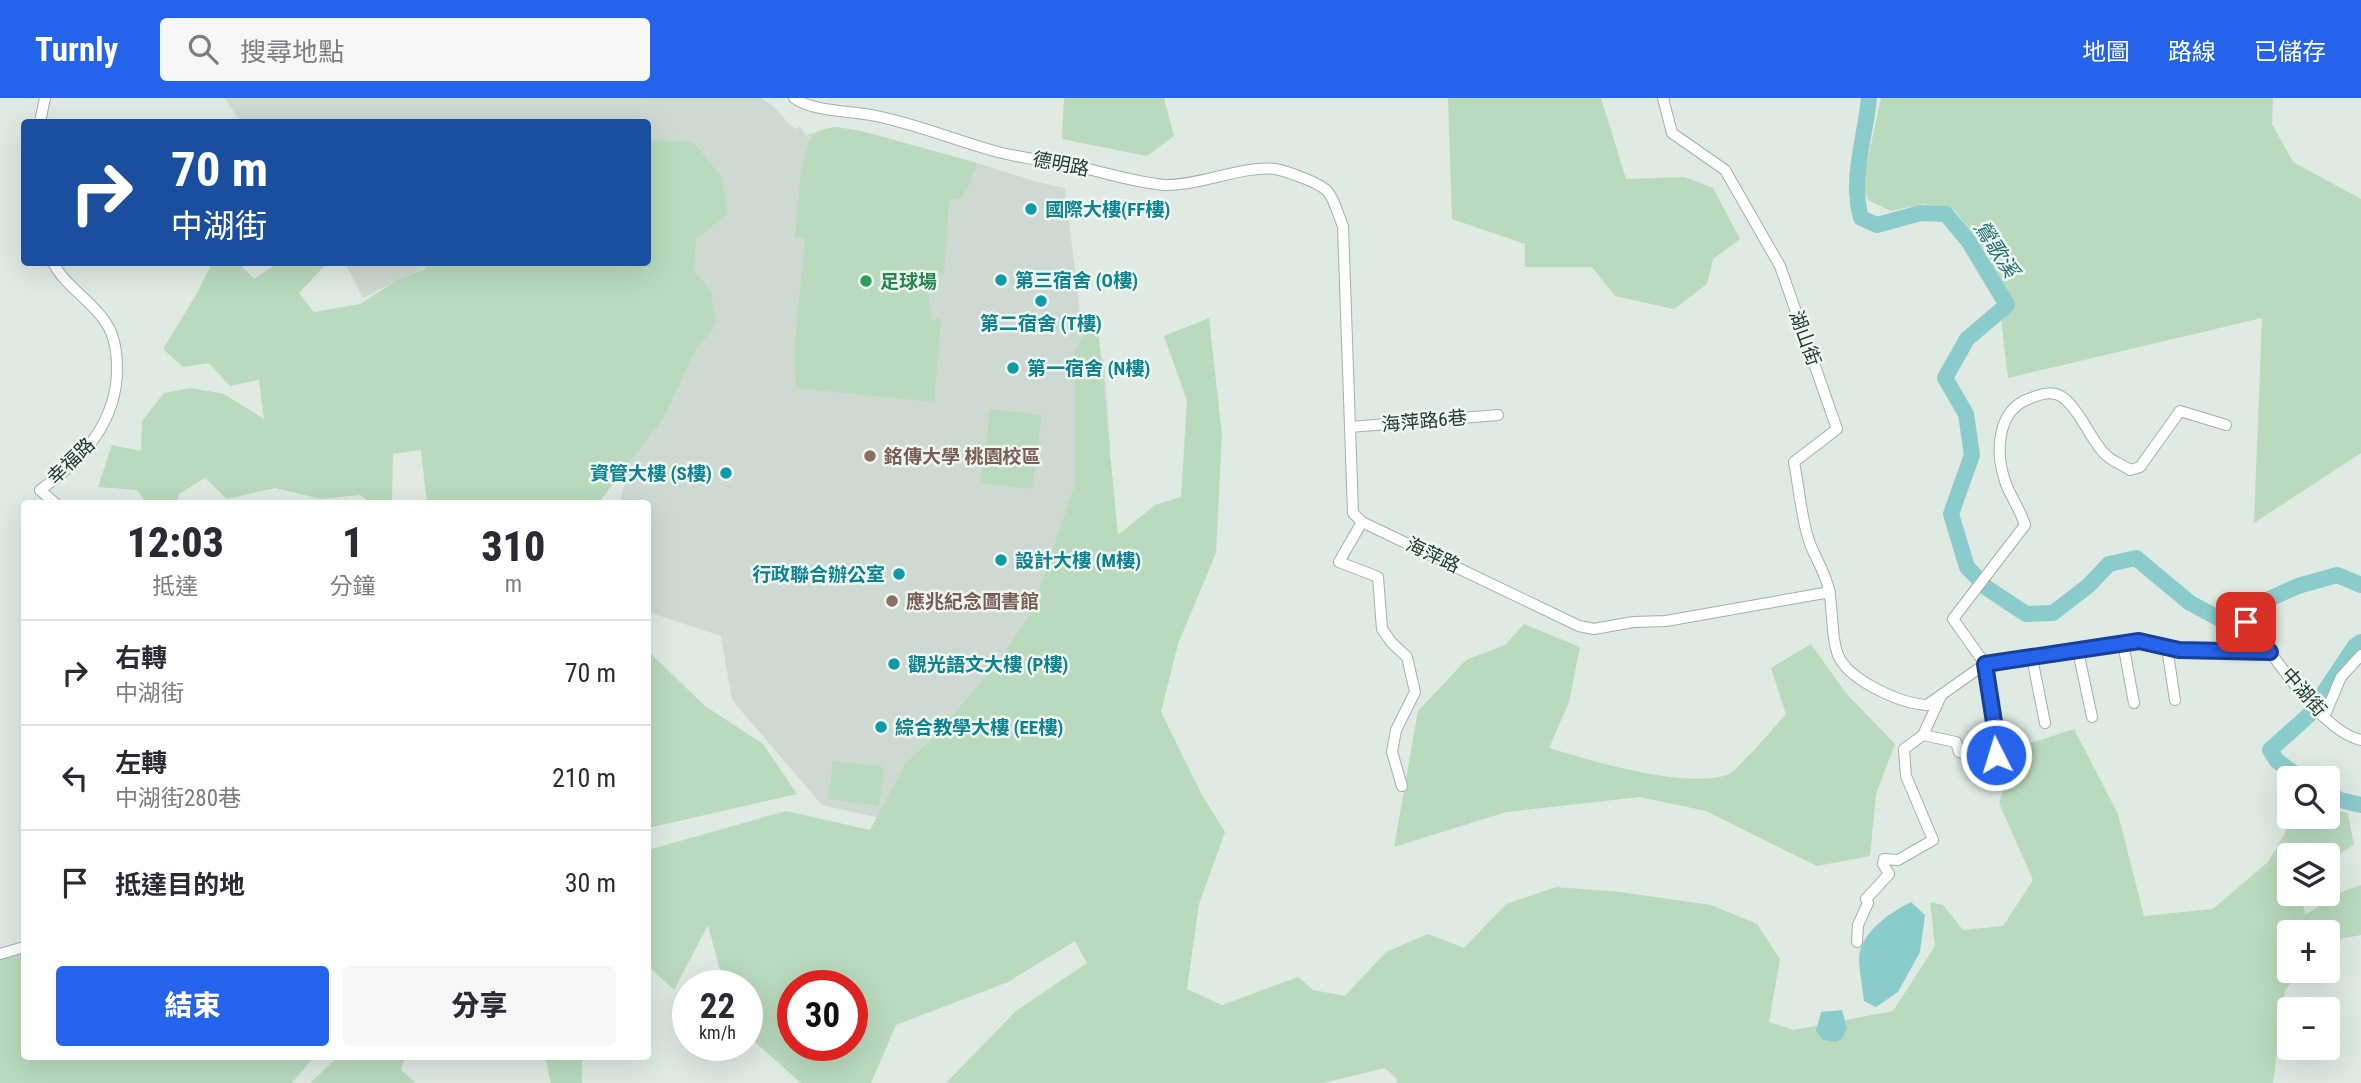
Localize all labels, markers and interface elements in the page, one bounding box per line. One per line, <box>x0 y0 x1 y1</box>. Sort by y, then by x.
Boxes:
search box <box>160 18 650 81</box>
text: Turnly <box>35 30 118 69</box>
icon: search <box>184 30 222 68</box>
text: 搜尋地點 <box>240 37 344 67</box>
text: 地圖 <box>2082 38 2130 66</box>
text: 路線 <box>2168 38 2216 66</box>
text: 已儲存 <box>2254 38 2326 66</box>
text: 70 m <box>171 141 268 198</box>
icon: right <box>56 147 147 238</box>
street label: 德明路 <box>1031 147 1091 181</box>
place label: 國際大樓(FF樓) <box>1045 198 1170 221</box>
marker: 國際大樓(FF樓) <box>1023 201 1039 217</box>
text: 中湖街 <box>171 207 267 245</box>
water label: 鶯歌溪 <box>1969 216 2025 284</box>
place label: 第三宿舍 (O樓) <box>1015 269 1138 292</box>
place label: 足球場 <box>880 270 937 293</box>
marker: 第三宿舍 (O樓) <box>993 272 1009 288</box>
marker: 足球場 <box>858 273 874 289</box>
marker: 第二宿舍 (T樓) <box>1033 293 1049 309</box>
street label: 湖山街 <box>1784 307 1826 369</box>
place label: 第二宿舍 (T樓) <box>980 312 1102 335</box>
place label: 第一宿舍 (N樓) <box>1027 357 1150 380</box>
marker: 第一宿舍 (N樓) <box>1005 360 1021 376</box>
street label: 海萍路6巷 <box>1380 406 1468 436</box>
street label: 幸福路 <box>43 433 99 489</box>
place label: 銘傳大學 桃園校區 <box>884 445 1040 468</box>
marker: 銘傳大學 桃園校區 <box>862 448 878 464</box>
place label: 資管大樓 (S樓) <box>590 462 712 485</box>
marker: 資管大樓 (S樓) <box>718 465 734 481</box>
text: 12:03 <box>127 518 224 567</box>
text: 1 <box>342 518 363 567</box>
text: 310 <box>481 522 545 571</box>
street label: 海萍路 <box>1402 533 1464 577</box>
place label: 設計大樓 (M樓) <box>1015 549 1141 572</box>
marker: 設計大樓 (M樓) <box>993 552 1009 568</box>
place label: 行政聯合辦公室 <box>752 563 885 586</box>
marker: 行政聯合辦公室 <box>891 566 907 582</box>
text: m <box>505 571 522 598</box>
text: 抵達 <box>152 573 198 600</box>
text: 分鐘 <box>330 573 376 600</box>
place label: 應兆紀念圖書館 <box>906 590 1039 613</box>
pin <box>2216 592 2276 652</box>
marker: 應兆紀念圖書館 <box>884 593 900 609</box>
icon: arrive <box>2227 603 2265 641</box>
text: 右轉 <box>115 643 167 673</box>
place label: 觀光語文大樓 (P樓) <box>908 653 1068 676</box>
icon: right <box>56 654 94 692</box>
marker: 觀光語文大樓 (P樓) <box>886 656 902 672</box>
text: 70 m <box>565 658 616 688</box>
street label: 中湖街 <box>2277 663 2331 721</box>
text: 中湖街 <box>115 680 184 707</box>
place label: 綜合教學大樓 (EE樓) <box>895 716 1063 739</box>
position arrow <box>1959 718 2033 792</box>
marker: 綜合教學大樓 (EE樓) <box>873 719 889 735</box>
text: 左轉 <box>115 748 167 778</box>
icon: left <box>56 759 94 797</box>
text: 210 m <box>552 763 616 793</box>
map controls <box>2277 766 2340 1060</box>
button: search <box>2277 766 2340 829</box>
text: 中湖街280巷 <box>115 785 241 812</box>
button: layers <box>2277 843 2340 906</box>
icon: arrive <box>56 864 94 902</box>
text: 30 m <box>565 868 616 898</box>
text: 抵達目的地 <box>115 870 245 900</box>
button: + <box>2277 920 2340 983</box>
button: 結束 <box>56 966 329 1046</box>
button: 分享 <box>343 966 616 1046</box>
speed limit sign: 30 <box>777 970 868 1061</box>
text: 22 <box>700 986 735 1027</box>
button: − <box>2277 997 2340 1060</box>
text: km/h <box>699 1022 736 1043</box>

